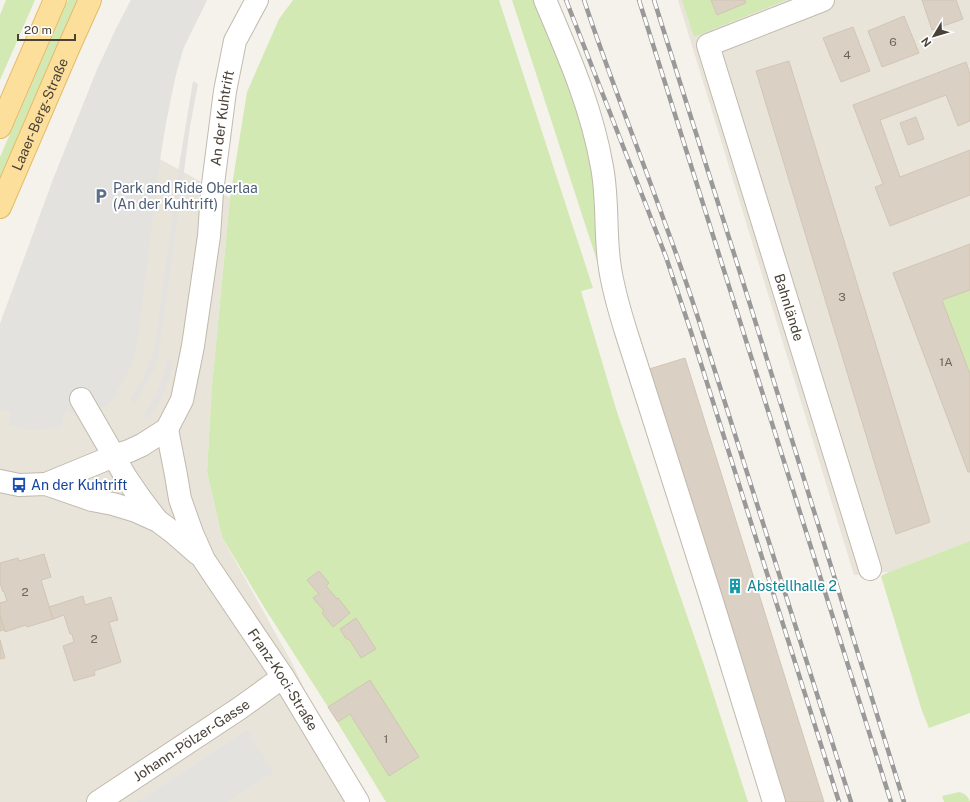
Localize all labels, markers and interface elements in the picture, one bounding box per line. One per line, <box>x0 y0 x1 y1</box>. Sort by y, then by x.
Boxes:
scale bar <box>18 16 75 42</box>
north arrow <box>914 16 954 56</box>
text: 20 m <box>24 23 52 37</box>
house number: 6 <box>889 35 897 49</box>
text: N <box>919 35 933 49</box>
house number: 4 <box>843 48 851 62</box>
street label: Laaer-Berg-Straße <box>9 55 71 173</box>
street label: An der Kuhtrift <box>207 69 237 167</box>
place label: Park and Ride Oberlaa (An der Kuhtrift) <box>113 180 258 212</box>
parking icon: Park and Ride Oberlaa (An der Kuhtrift) <box>92 187 110 205</box>
street label: Bahnlände <box>771 272 807 343</box>
house number: 3 <box>838 290 846 304</box>
house number: 1A <box>939 355 953 369</box>
bus stop icon: An der Kuhtrift <box>10 476 28 494</box>
place label: An der Kuhtrift <box>31 477 127 493</box>
building icon: Abstellhalle 2 <box>726 577 744 595</box>
place label: Abstellhalle 2 <box>747 578 837 594</box>
house number: 2 <box>21 585 29 599</box>
street label: Franz-Koci-Straße <box>245 625 321 733</box>
house number: 2 <box>90 632 98 646</box>
street label: Johann-Pölzer-Gasse <box>130 696 253 785</box>
house number: 1 <box>384 732 388 746</box>

